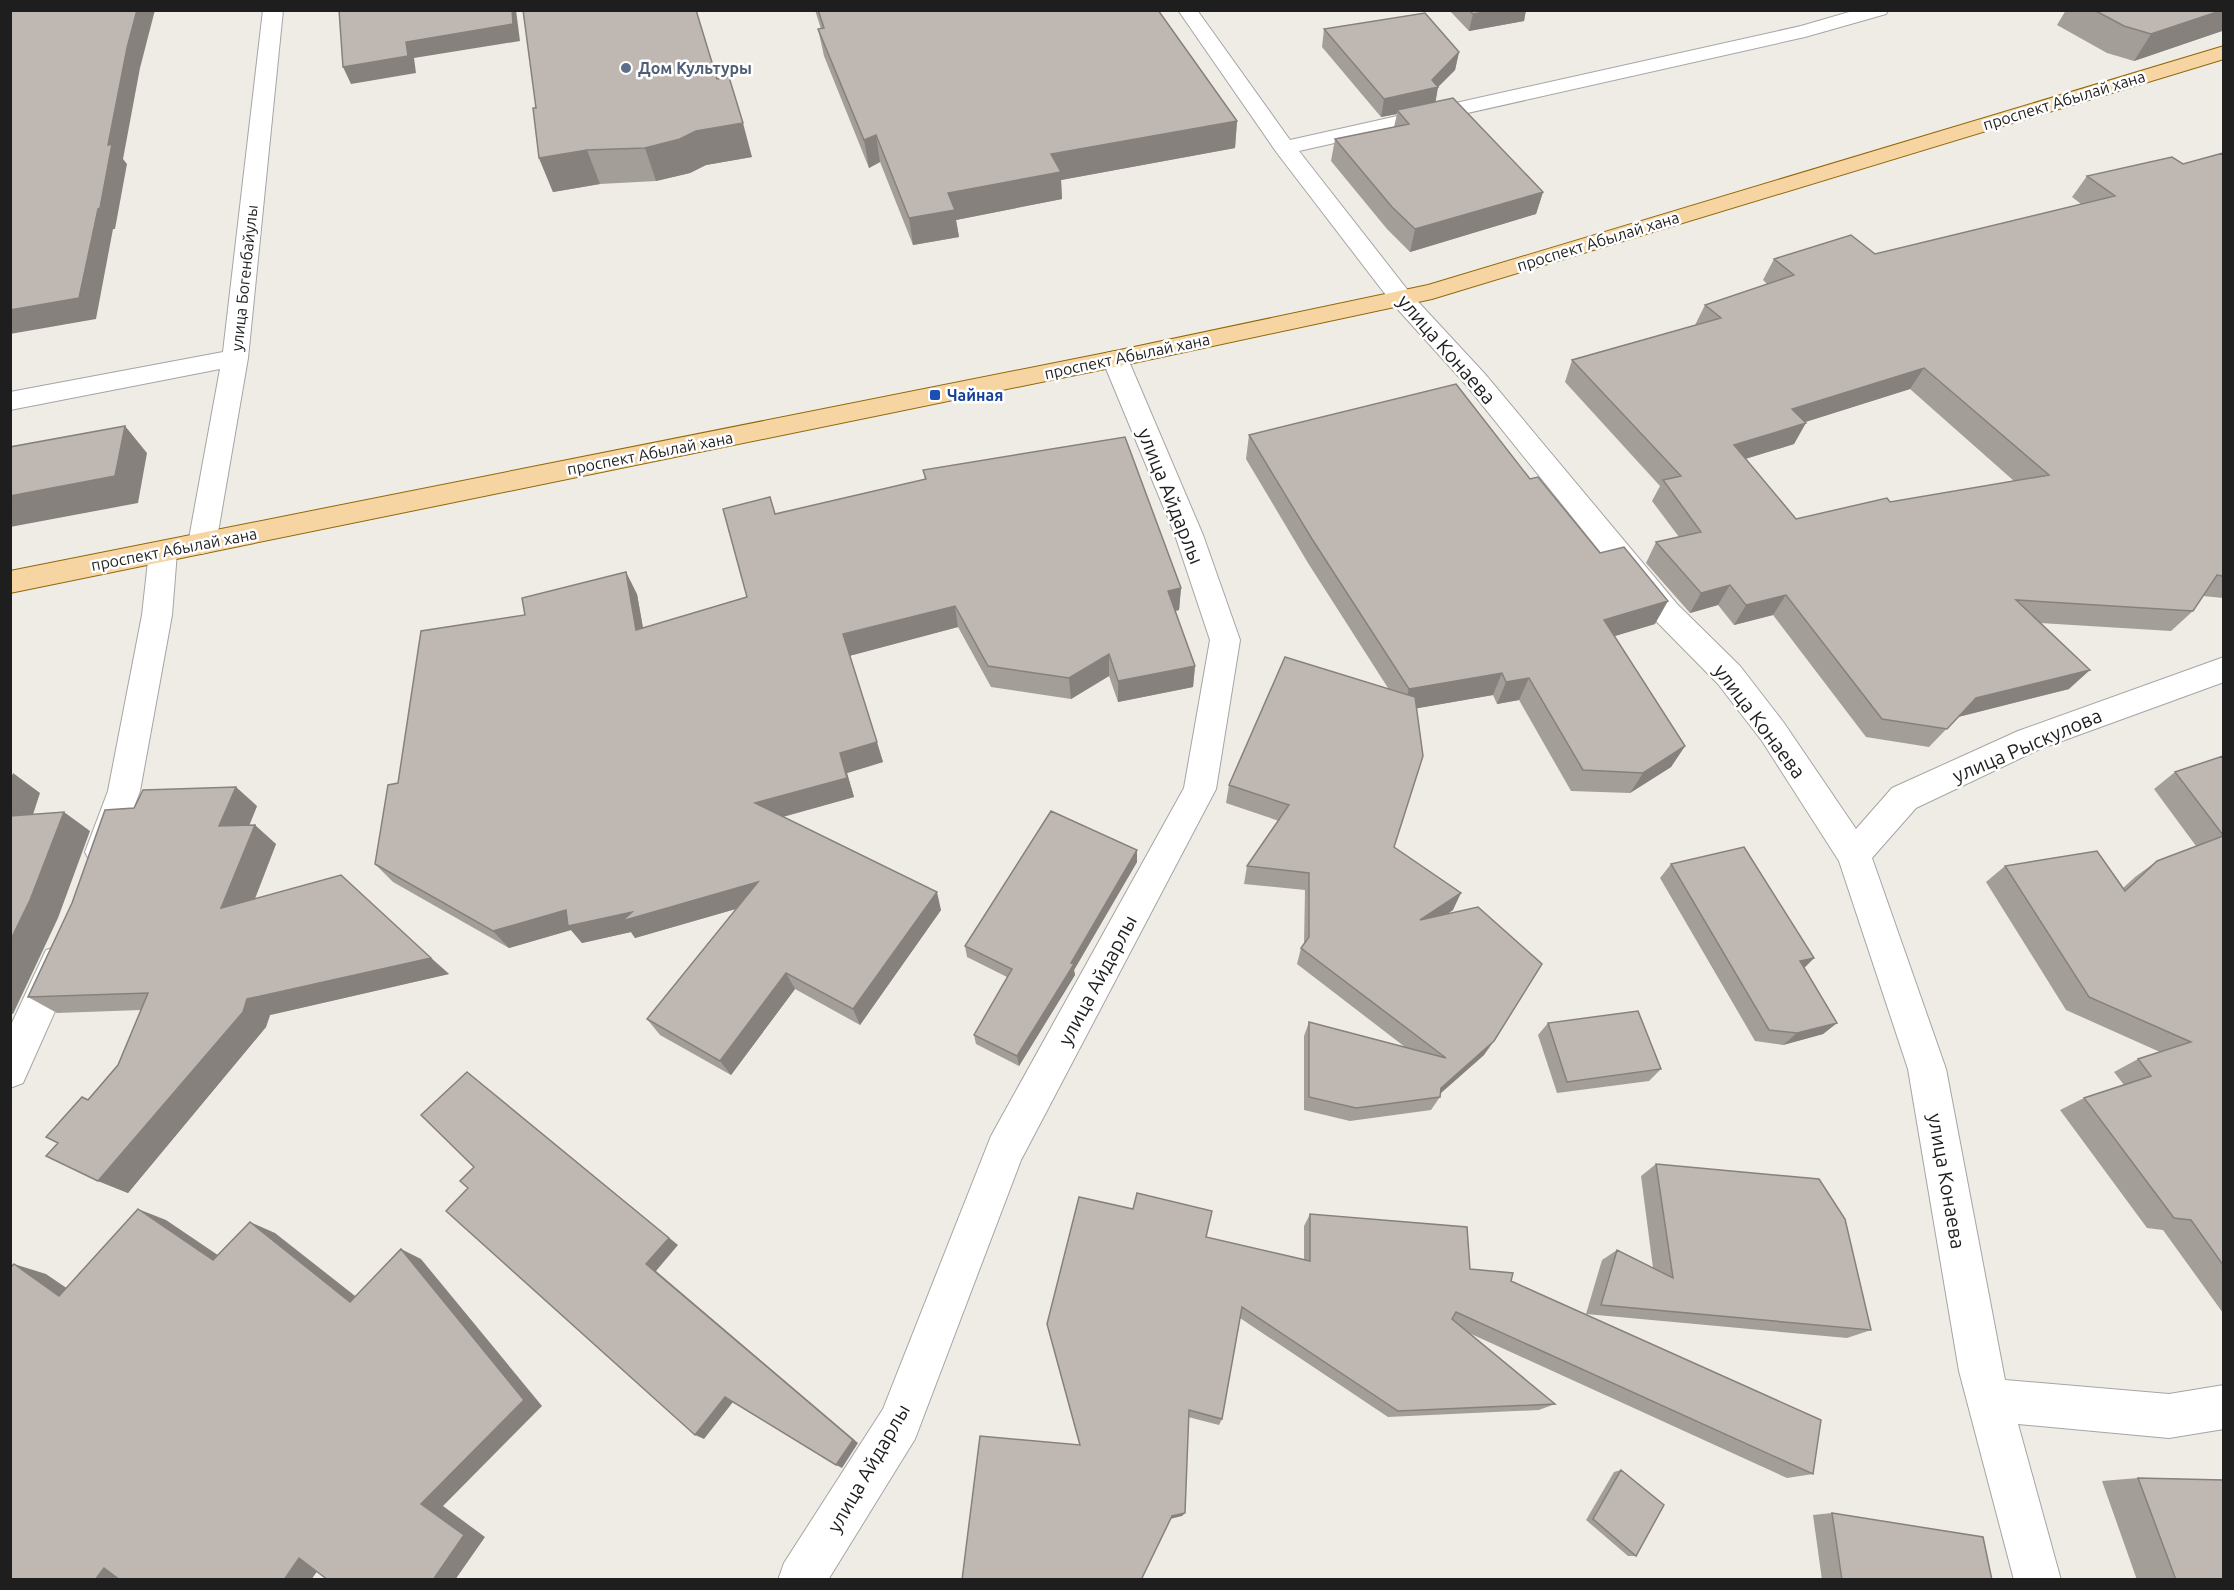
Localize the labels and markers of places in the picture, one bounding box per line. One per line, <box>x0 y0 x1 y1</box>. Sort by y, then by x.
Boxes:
place label: Дом Культуры <box>638 59 752 77</box>
marker: Дом Культуры <box>619 61 633 75</box>
place label: Чайная <box>947 386 1003 404</box>
marker: Чайная <box>928 388 942 402</box>

